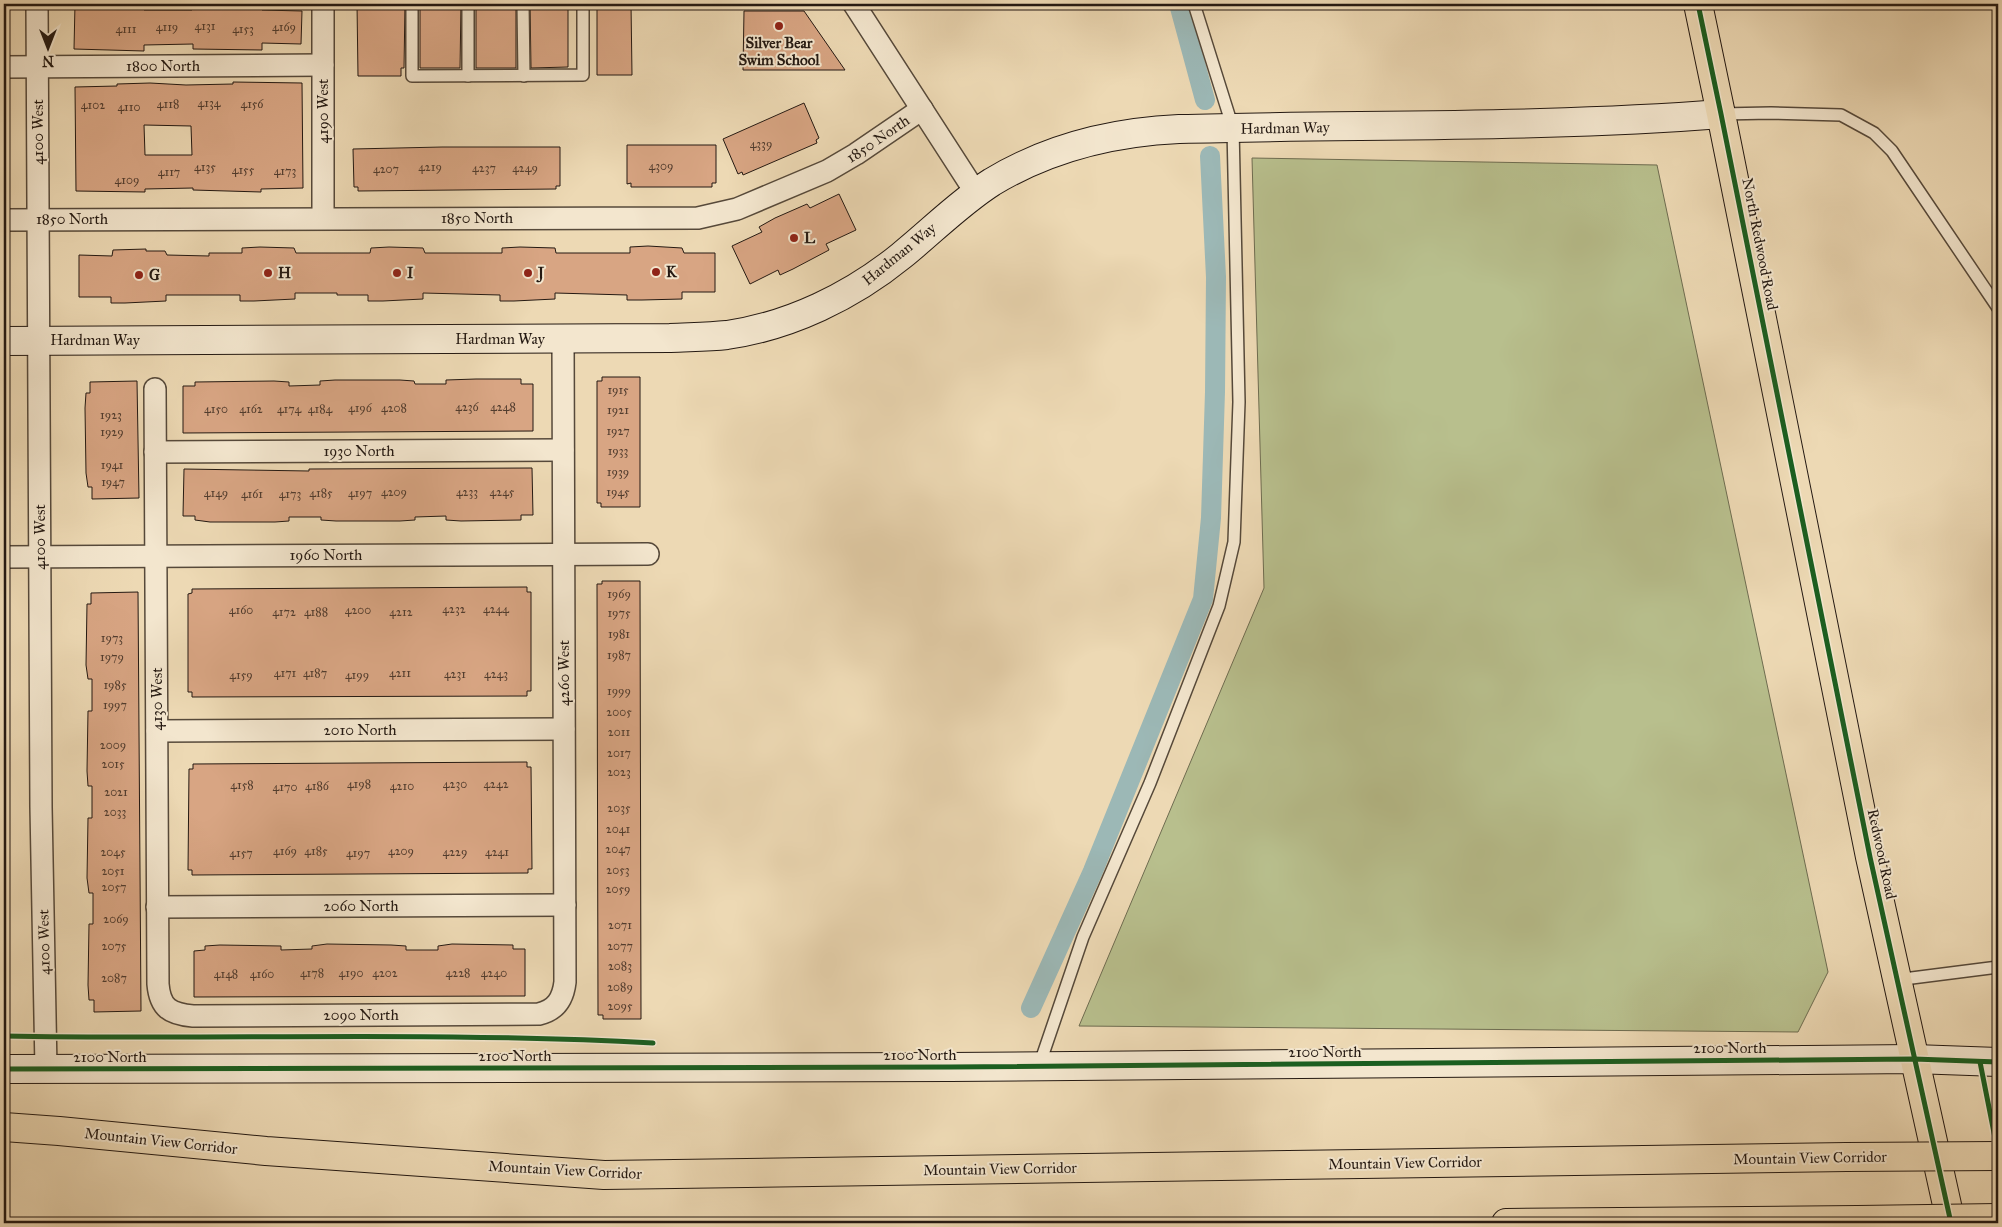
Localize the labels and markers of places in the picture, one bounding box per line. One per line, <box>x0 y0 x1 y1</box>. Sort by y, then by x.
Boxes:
marker: Silver Bear Swim School <box>773 20 785 32</box>
place label: Silver Bear Swim School <box>739 34 820 69</box>
place label: L <box>804 229 816 247</box>
marker: L <box>788 232 800 244</box>
place label: K <box>666 263 678 281</box>
place label: H <box>278 264 291 282</box>
place label: I <box>407 264 414 282</box>
place label: J <box>536 264 545 283</box>
place label: G <box>149 266 160 284</box>
marker: K <box>650 266 662 278</box>
marker: H <box>262 267 274 279</box>
marker: I <box>391 267 403 279</box>
marker: J <box>522 267 534 279</box>
marker: G <box>133 269 145 281</box>

